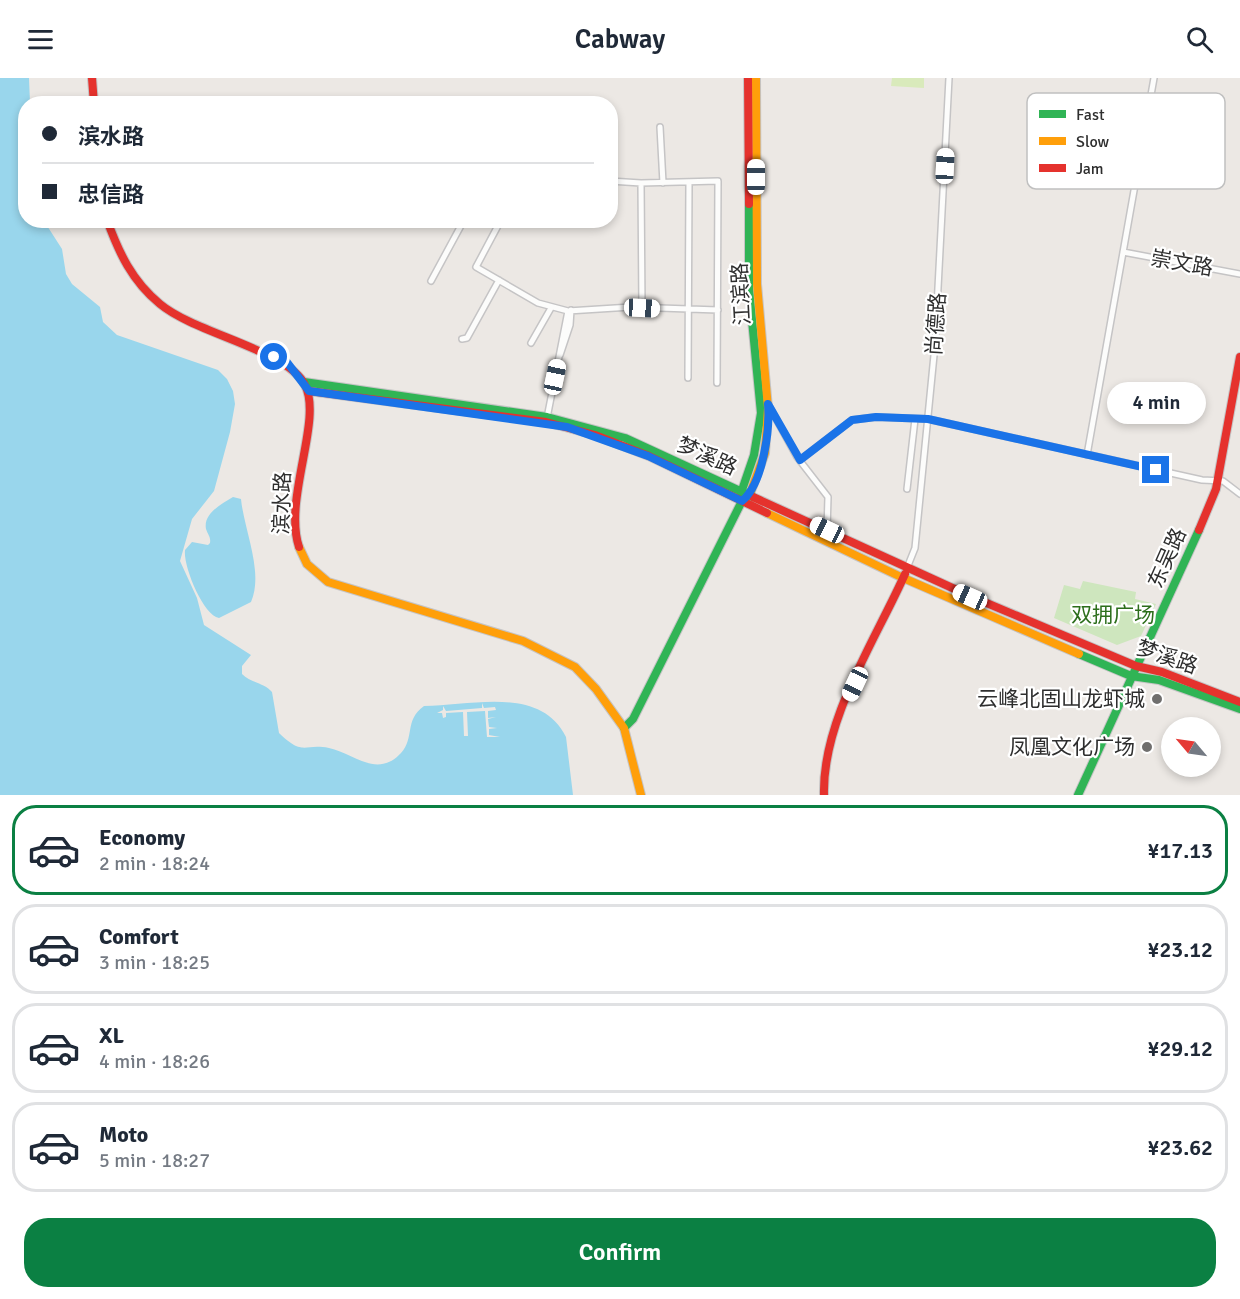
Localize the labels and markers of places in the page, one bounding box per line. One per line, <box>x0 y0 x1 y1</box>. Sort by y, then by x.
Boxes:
place label: 云峰北固山龙虾城 <box>977 686 1145 712</box>
marker: 云峰北固山龙虾城 <box>1150 692 1164 706</box>
place label: 凤凰文化广场 <box>1009 734 1135 760</box>
marker: 凤凰文化广场 <box>1140 740 1154 754</box>

